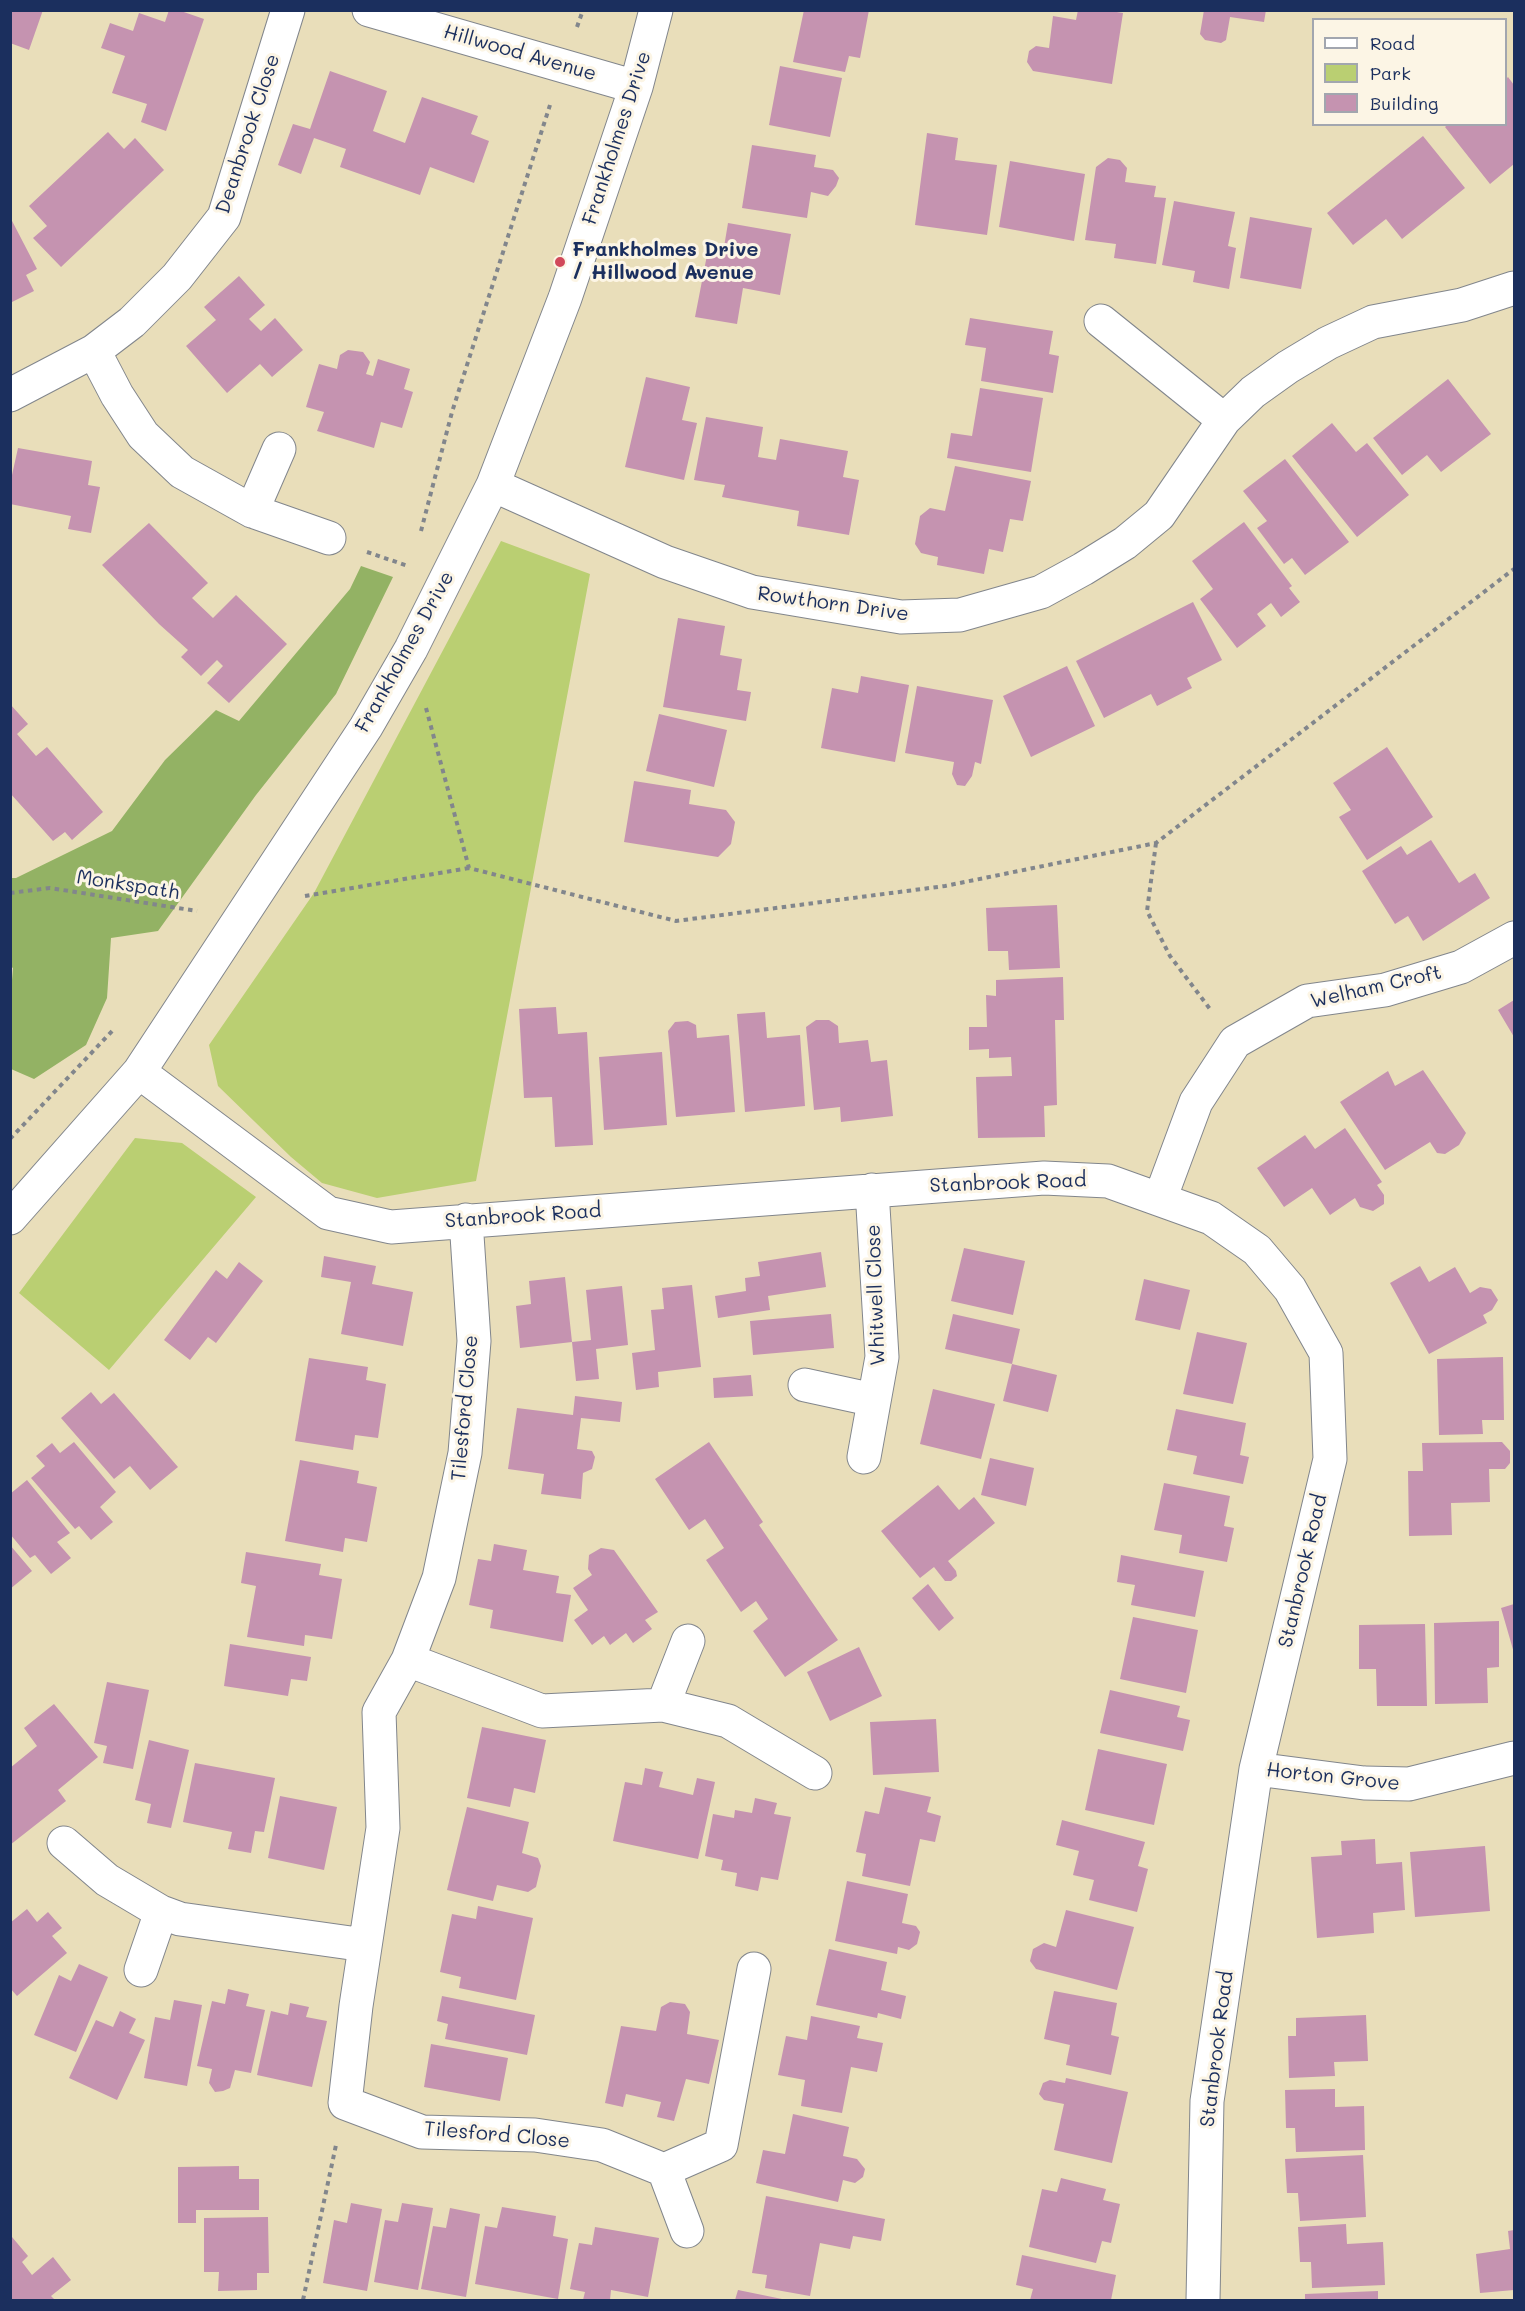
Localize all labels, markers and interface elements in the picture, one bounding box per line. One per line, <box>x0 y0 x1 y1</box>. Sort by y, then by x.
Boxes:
legend <box>1312 18 1507 126</box>
street label: Hillwood Avenue <box>441 20 599 86</box>
text: Road <box>1370 31 1415 55</box>
street label: Frankholmes Drive <box>578 48 656 228</box>
street label: Deanbrook Close <box>211 51 285 217</box>
text: Park <box>1370 61 1411 85</box>
text: Building <box>1370 91 1438 115</box>
place label: Frankholmes Drive / Hillwood Avenue <box>572 238 758 285</box>
marker: Frankholmes Drive / Hillwood Avenue <box>553 255 567 269</box>
street label: Frankholmes Drive <box>351 567 459 737</box>
street label: Rowthorn Drive <box>756 582 910 626</box>
street label: Monkspath <box>75 865 181 905</box>
street label: Welham Croft <box>1308 960 1444 1014</box>
street label: Stanbrook Road <box>929 1168 1087 1198</box>
street label: Stanbrook Road <box>444 1199 602 1233</box>
street label: Whitwell Close <box>862 1224 890 1366</box>
street label: Tilesford Close <box>447 1334 483 1482</box>
street label: Stanbrook Road <box>1274 1492 1332 1650</box>
street label: Horton Grove <box>1265 1758 1401 1796</box>
street label: Stanbrook Road <box>1196 1970 1238 2128</box>
street label: Tilesford Close <box>423 2117 571 2153</box>

